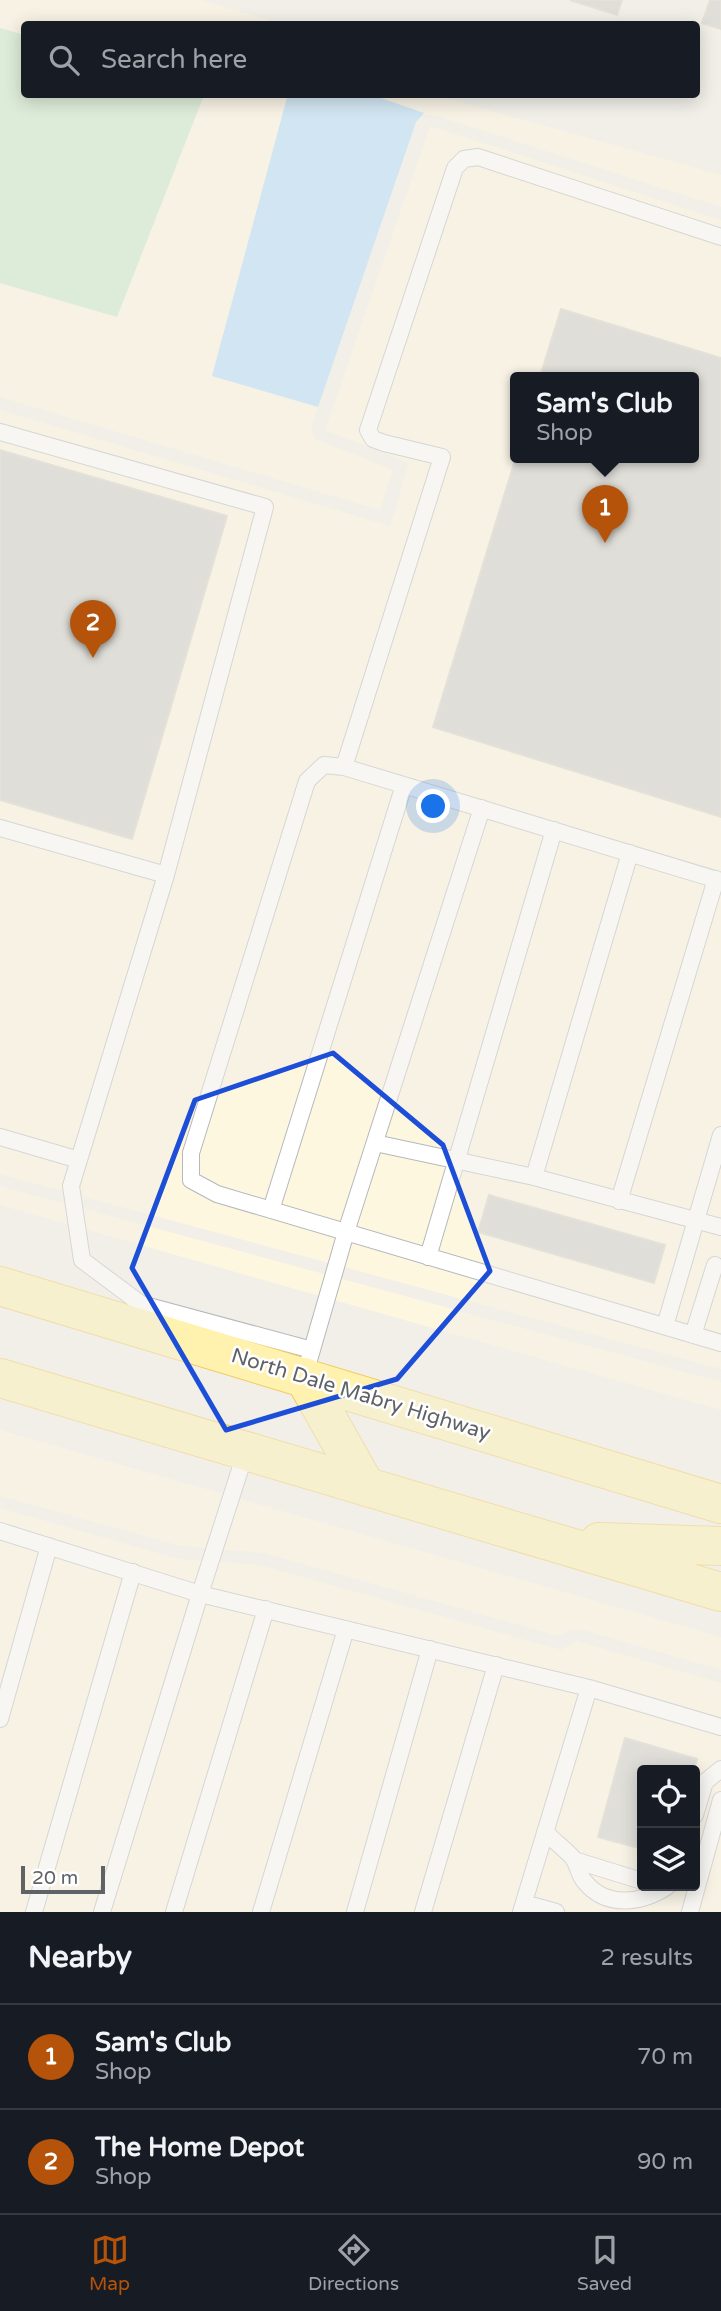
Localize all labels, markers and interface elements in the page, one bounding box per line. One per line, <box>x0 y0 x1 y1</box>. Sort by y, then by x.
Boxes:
search box <box>21 21 700 98</box>
icon: search <box>45 41 83 79</box>
text: Search here <box>101 44 247 75</box>
popup <box>510 372 699 463</box>
text: Sam's Club <box>536 388 673 419</box>
text: Shop <box>536 419 593 447</box>
pin: 1 <box>582 485 628 543</box>
pin: 2 <box>70 600 116 658</box>
your location <box>416 789 450 823</box>
street label: North Dale Mabry Highway <box>228 1343 494 1446</box>
map controls <box>637 1765 700 1891</box>
button: locate <box>637 1765 700 1828</box>
button: layers <box>637 1828 700 1891</box>
scale bar <box>21 1863 105 1895</box>
text: 20 m <box>32 1867 78 1889</box>
text: Nearby <box>28 1939 132 1976</box>
text: 2 results <box>600 1944 693 1972</box>
text: Sam's Club <box>95 2027 231 2058</box>
text: 1 <box>44 2043 58 2071</box>
text: 70 m <box>637 2043 693 2071</box>
text: Shop <box>95 2058 152 2086</box>
text: The Home Depot <box>95 2132 304 2163</box>
text: 2 <box>44 2148 58 2176</box>
text: 90 m <box>637 2148 693 2176</box>
text: Shop <box>95 2163 152 2191</box>
tab: Map <box>89 2231 130 2295</box>
tab: Directions <box>308 2231 399 2295</box>
tab: Saved <box>577 2231 632 2295</box>

